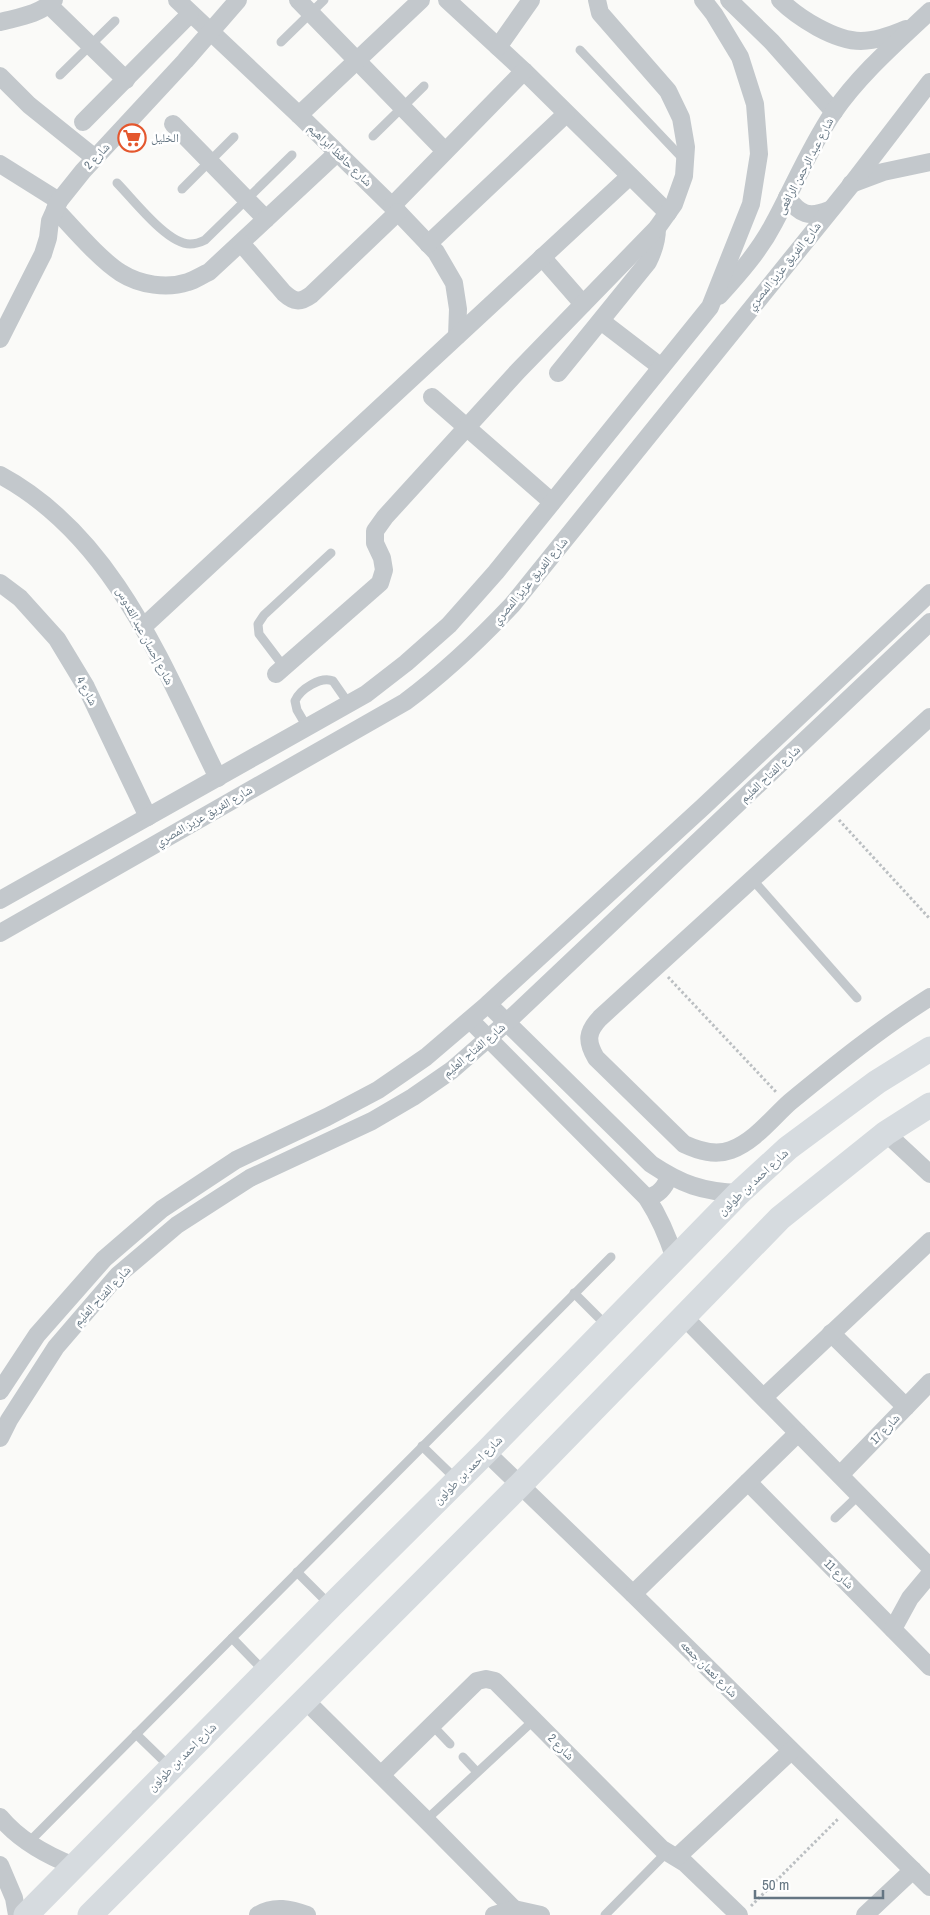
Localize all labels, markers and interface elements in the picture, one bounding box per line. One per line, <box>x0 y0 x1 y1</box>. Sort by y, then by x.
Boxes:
street label: شارع عبد الرحمن الرافعى <box>773 115 837 217</box>
street label: شارع حافظ ابراهيم <box>304 120 376 190</box>
supermarket icon: الخليل <box>117 123 147 153</box>
place label: الخليل <box>151 130 179 146</box>
street label: شارع 2 <box>81 139 113 173</box>
street label: شارع الفريق عزيز المصري <box>743 218 826 315</box>
street label: شارع الفريق عزيز المصري <box>489 534 573 629</box>
street label: شارع إحسان عبد القدوس <box>113 584 178 688</box>
street label: شارع 4 <box>73 674 101 709</box>
street label: شارع الفتاح العليم <box>736 742 804 806</box>
street label: شارع الفريق عزيز المصري <box>153 782 257 852</box>
street label: شارع الفتاح العليم <box>439 1019 509 1081</box>
street label: شارع احمد بن طولون <box>714 1145 792 1219</box>
street label: شارع الفتاح العليم <box>70 1262 134 1330</box>
street label: شارع 17 <box>867 1410 903 1448</box>
street label: شارع احمد بن طولون <box>430 1432 506 1508</box>
street label: شارع 11 <box>821 1556 857 1592</box>
street label: شارع نعمان جمعه <box>677 1637 741 1701</box>
street label: شارع احمد بن طولون <box>144 1719 220 1795</box>
street label: شارع 2 <box>544 1730 578 1764</box>
scale bar <box>755 1868 882 1900</box>
text: 50 m <box>762 1874 789 1895</box>

